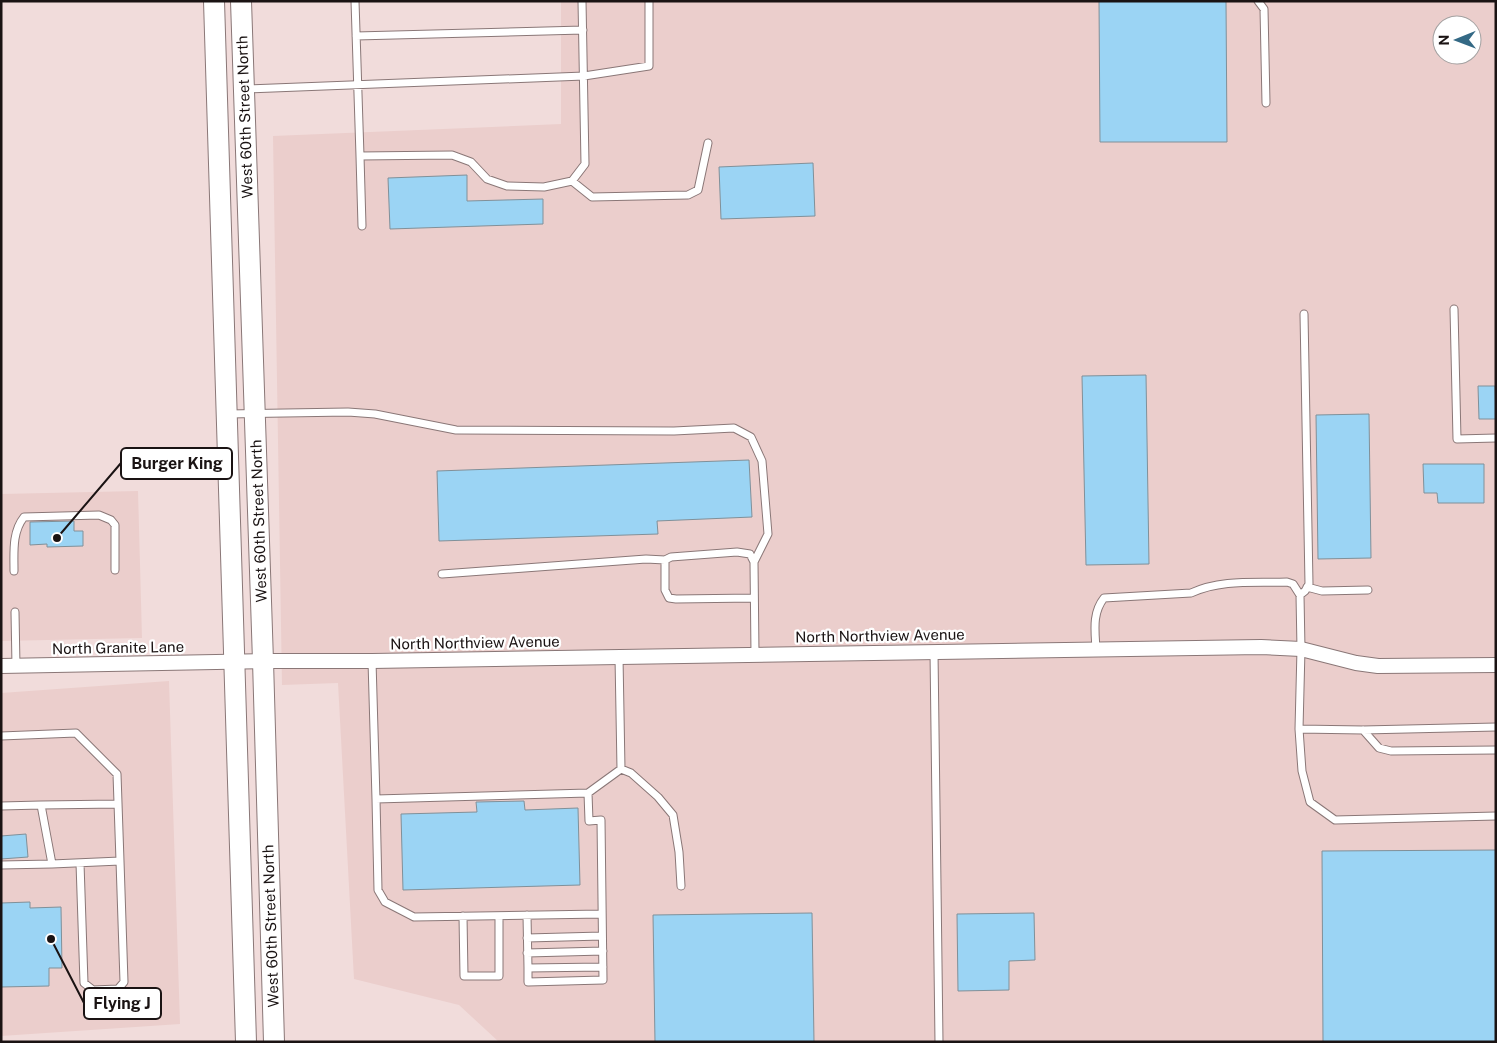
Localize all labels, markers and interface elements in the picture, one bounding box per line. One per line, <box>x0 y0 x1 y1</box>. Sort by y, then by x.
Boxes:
north arrow <box>1432 15 1482 65</box>
street label: West 60th Street North <box>233 35 256 199</box>
text: N <box>1436 35 1452 46</box>
street label: West 60th Street North <box>247 439 270 603</box>
callout: Burger King <box>121 448 232 479</box>
text: Burger King <box>131 454 223 473</box>
street label: North Northview Avenue <box>795 626 965 645</box>
street label: North Northview Avenue <box>390 633 560 652</box>
street label: North Granite Lane <box>52 638 184 657</box>
street label: West 60th Street North <box>259 844 282 1008</box>
callout: Flying J <box>84 988 161 1019</box>
text: Flying J <box>93 994 151 1013</box>

